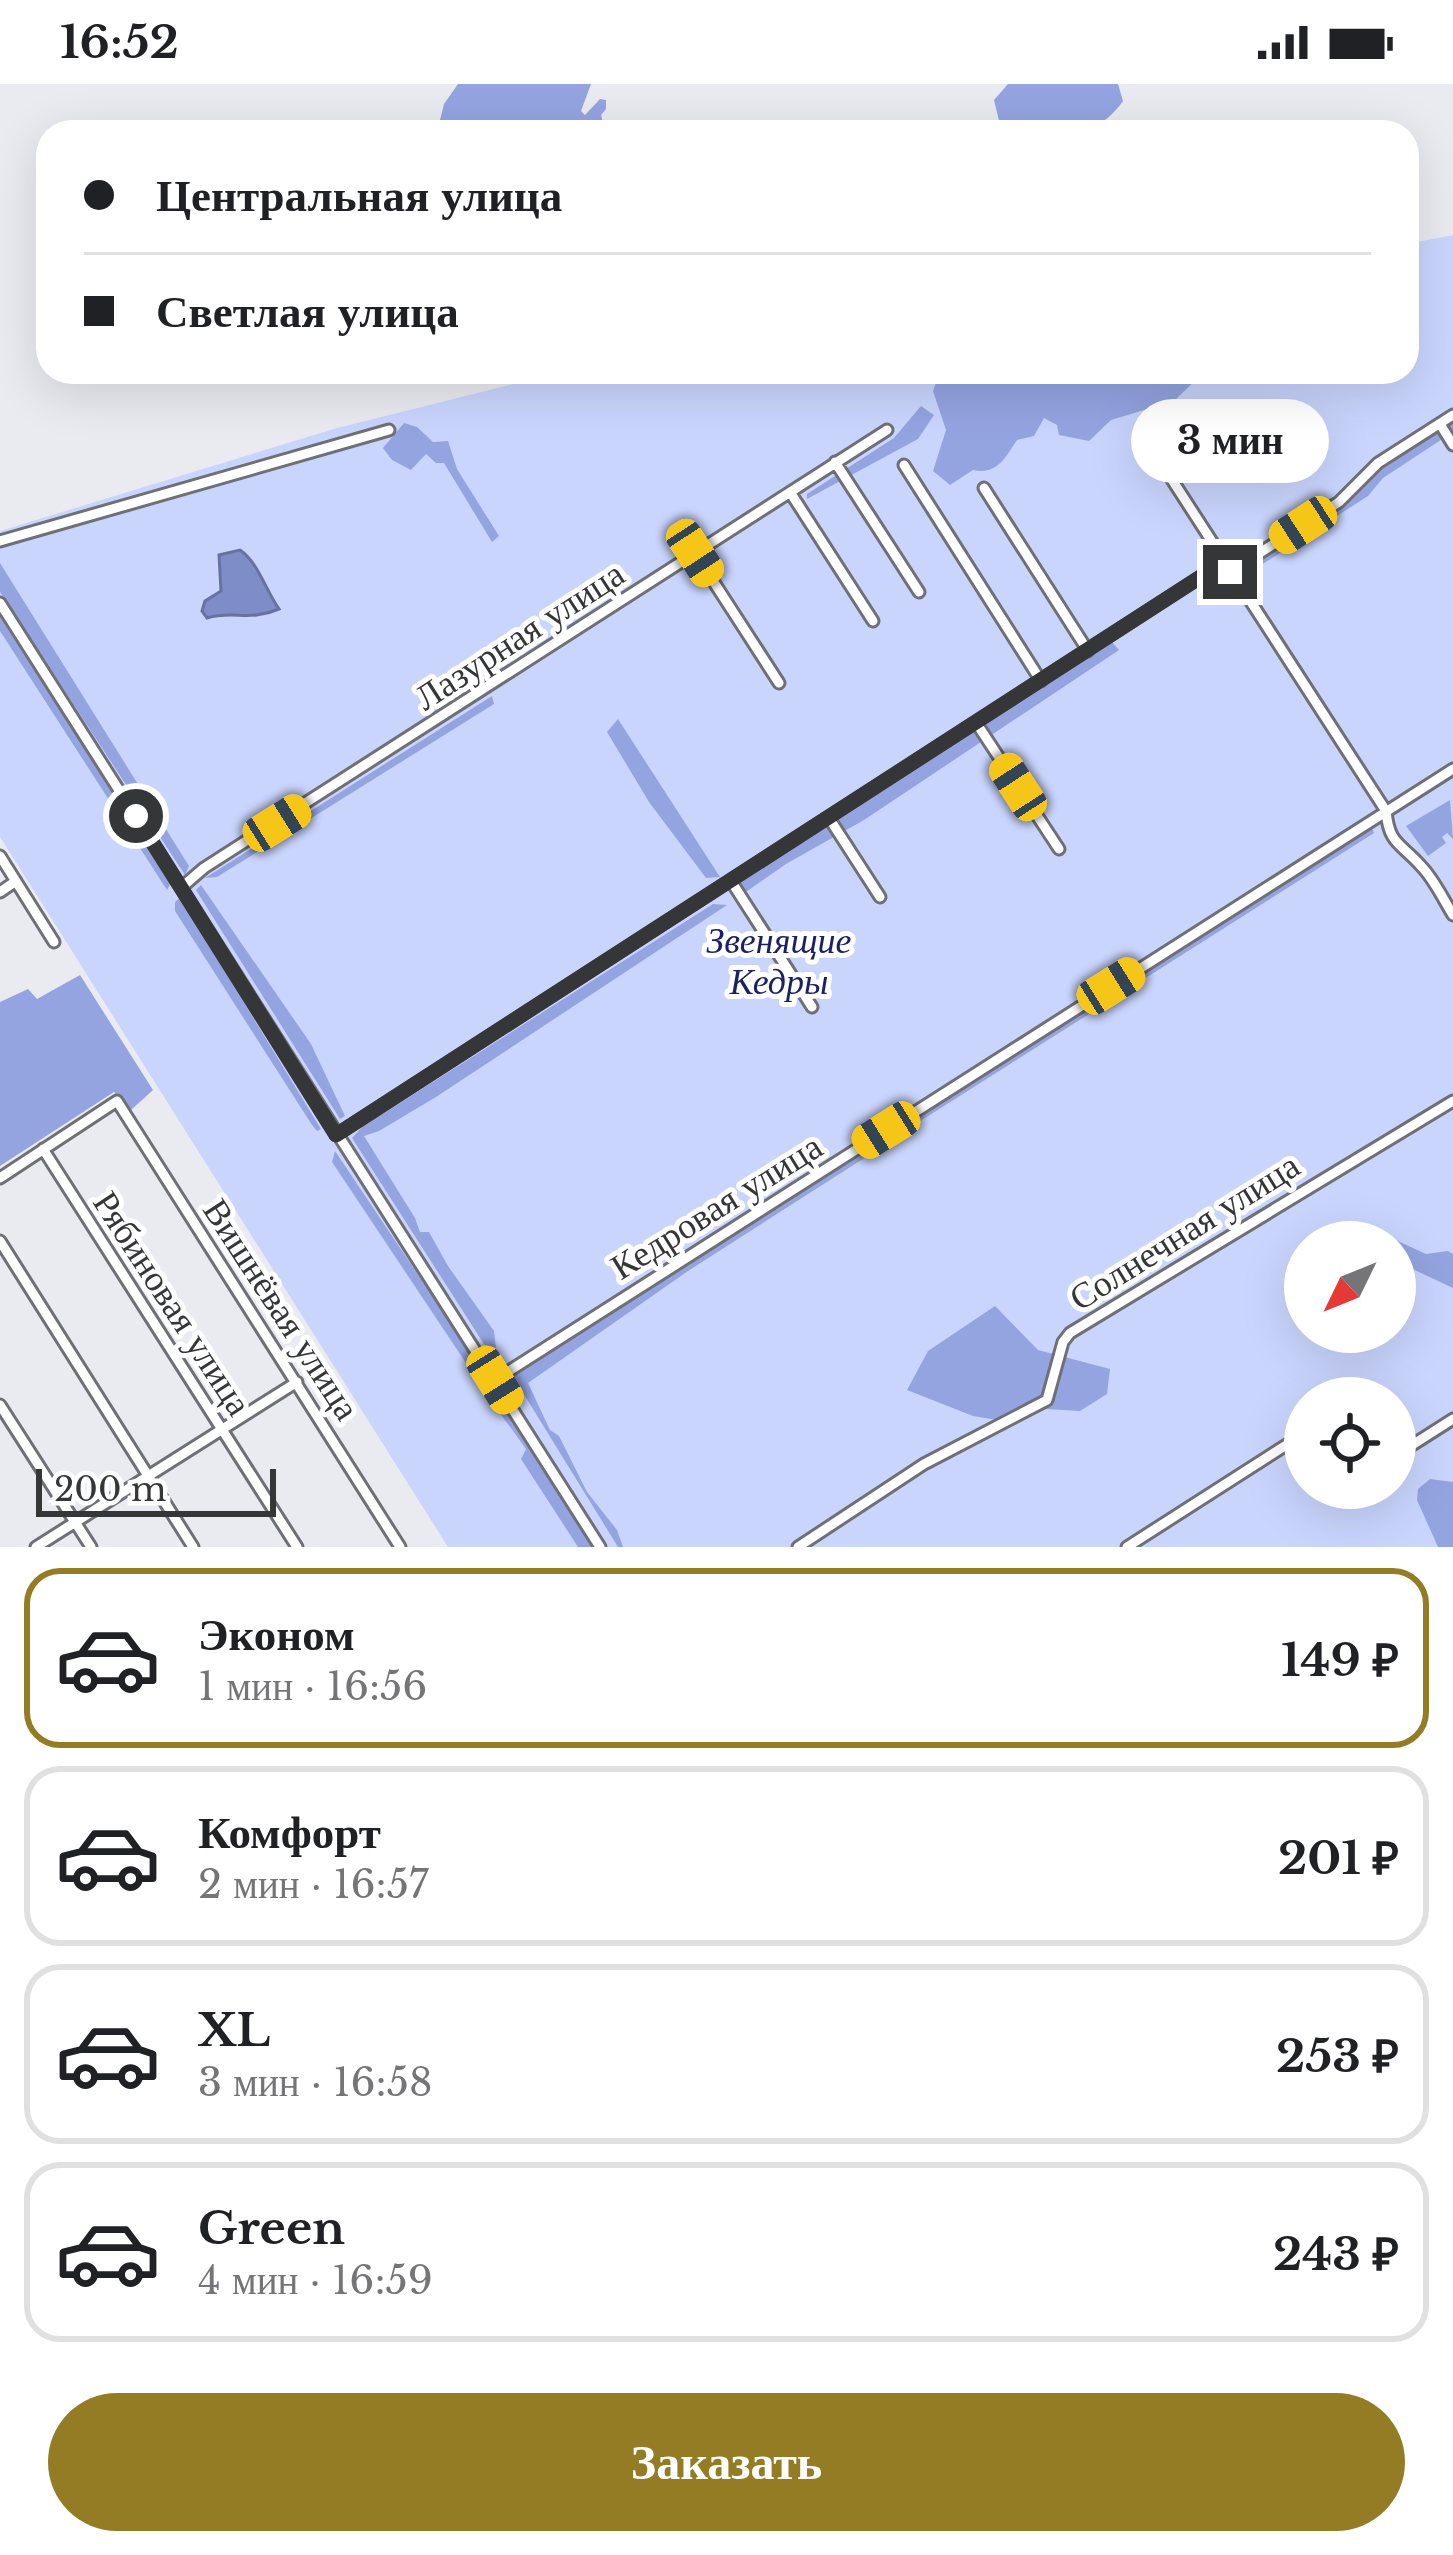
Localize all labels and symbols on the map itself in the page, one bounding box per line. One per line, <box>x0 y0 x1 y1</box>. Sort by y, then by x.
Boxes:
callout: 3 мин <box>1131 398 1329 482</box>
car <box>1263 490 1343 560</box>
car <box>660 513 730 593</box>
route end <box>1203 545 1257 599</box>
street label: Лазурная улица <box>406 551 633 720</box>
car <box>983 747 1053 827</box>
route start <box>109 789 163 843</box>
car <box>237 789 317 857</box>
park label: Звенящие Кедры <box>706 918 852 1004</box>
car <box>1071 952 1151 1020</box>
car <box>846 1096 926 1164</box>
street label: Кедровая улица <box>602 1124 830 1289</box>
street label: Солнечная улица <box>1061 1143 1308 1320</box>
street label: Рябиновая улица <box>83 1183 262 1424</box>
street label: Вишнёвая улица <box>193 1190 370 1428</box>
north arrow <box>1284 1221 1416 1353</box>
car <box>461 1340 529 1420</box>
scale bar <box>36 1463 276 1516</box>

